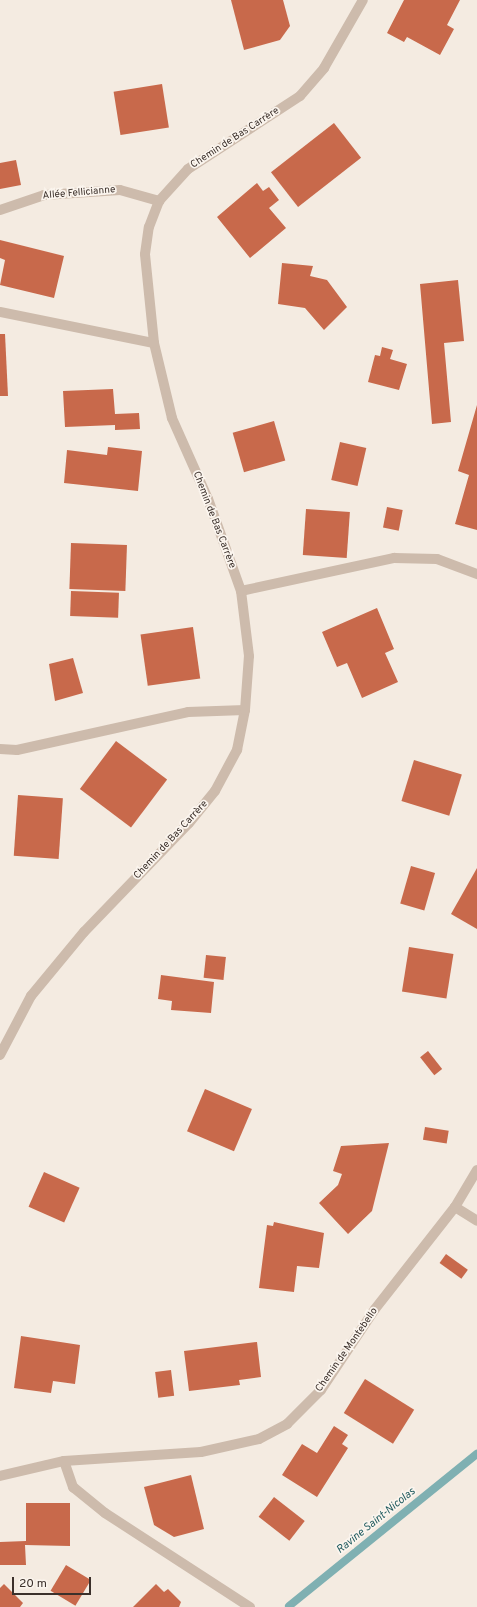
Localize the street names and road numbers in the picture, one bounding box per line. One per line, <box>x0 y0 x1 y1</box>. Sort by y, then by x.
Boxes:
street label: Chemin de Bas Carrère <box>189 105 281 171</box>
street label: Allée Fellicianne <box>42 184 116 202</box>
street label: Chemin de Bas Carrère <box>190 470 238 570</box>
street label: Chemin de Bas Carrère <box>131 798 211 882</box>
street label: Chemin de Montebello <box>313 1306 381 1394</box>

